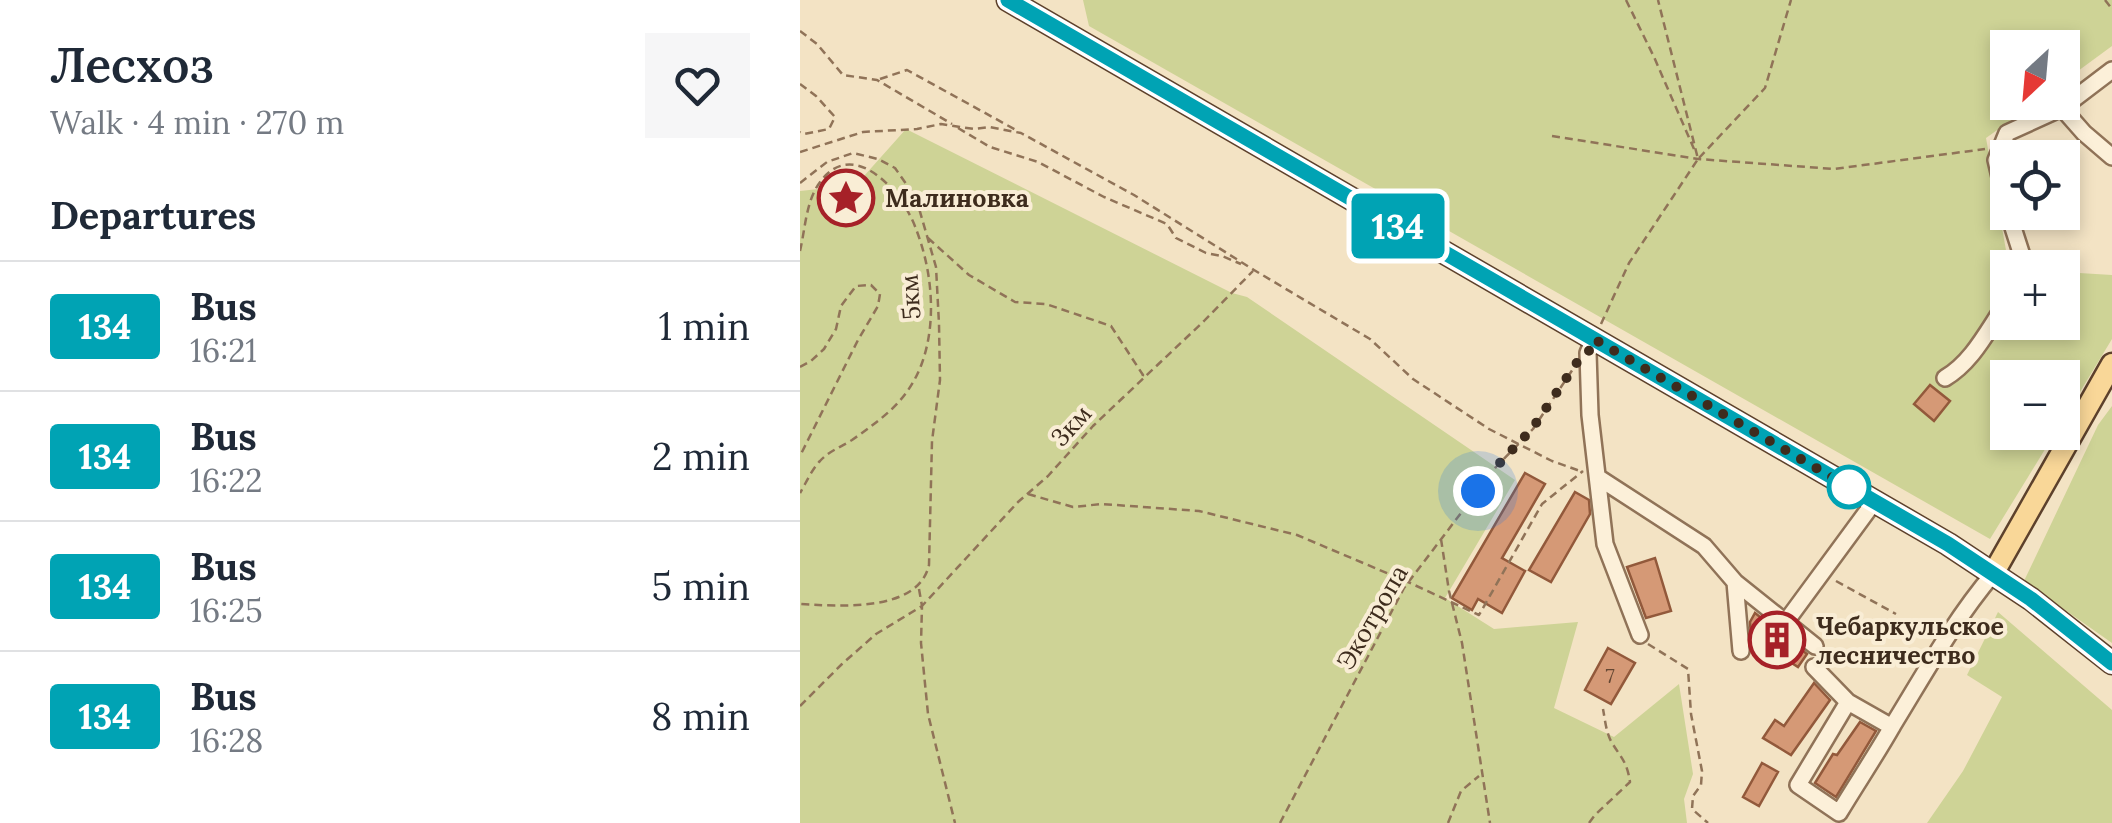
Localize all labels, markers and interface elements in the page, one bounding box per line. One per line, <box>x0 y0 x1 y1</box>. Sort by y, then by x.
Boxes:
north arrow <box>1990 30 2080 120</box>
map controls <box>1990 30 2080 450</box>
button: heart <box>645 33 750 138</box>
text: Лесхоз <box>50 34 214 95</box>
text: Walk · 4 min · 270 m <box>50 102 344 143</box>
button: locate <box>1990 140 2080 230</box>
place icon: Малиновка <box>816 168 876 228</box>
place label: Малиновка <box>885 182 1029 214</box>
text: Departures <box>50 191 256 239</box>
line badge: 134 <box>1340 194 1456 258</box>
text: 134 <box>1372 204 1424 249</box>
button: + <box>1990 250 2080 340</box>
street label: 5км <box>892 273 928 321</box>
text: Bus <box>190 282 257 330</box>
text: 1 min <box>658 302 750 350</box>
text: 134 <box>79 304 131 349</box>
text: 16:21 <box>190 330 257 371</box>
button: − <box>1990 360 2080 450</box>
street label: 3км <box>1044 397 1098 453</box>
text: Bus <box>190 412 257 460</box>
text: 2 min <box>652 432 750 480</box>
text: 134 <box>79 434 131 479</box>
text: 16:22 <box>190 460 263 501</box>
your location <box>1453 466 1503 516</box>
unlabelled marker <box>1828 466 1870 508</box>
text: Bus <box>190 542 257 590</box>
street label: Экотропа <box>1329 559 1415 675</box>
text: 5 min <box>652 562 750 610</box>
text: 134 <box>79 564 131 609</box>
text: 16:25 <box>190 590 263 631</box>
building icon: Чебаркульское лесничество <box>1747 610 1807 670</box>
place label: Чебаркульское лесничество <box>1816 610 2004 671</box>
house number: 7 <box>1605 663 1615 688</box>
text: Bus <box>190 672 257 720</box>
text: 8 min <box>651 692 750 740</box>
text: 134 <box>79 694 131 739</box>
text: 16:28 <box>190 720 263 761</box>

